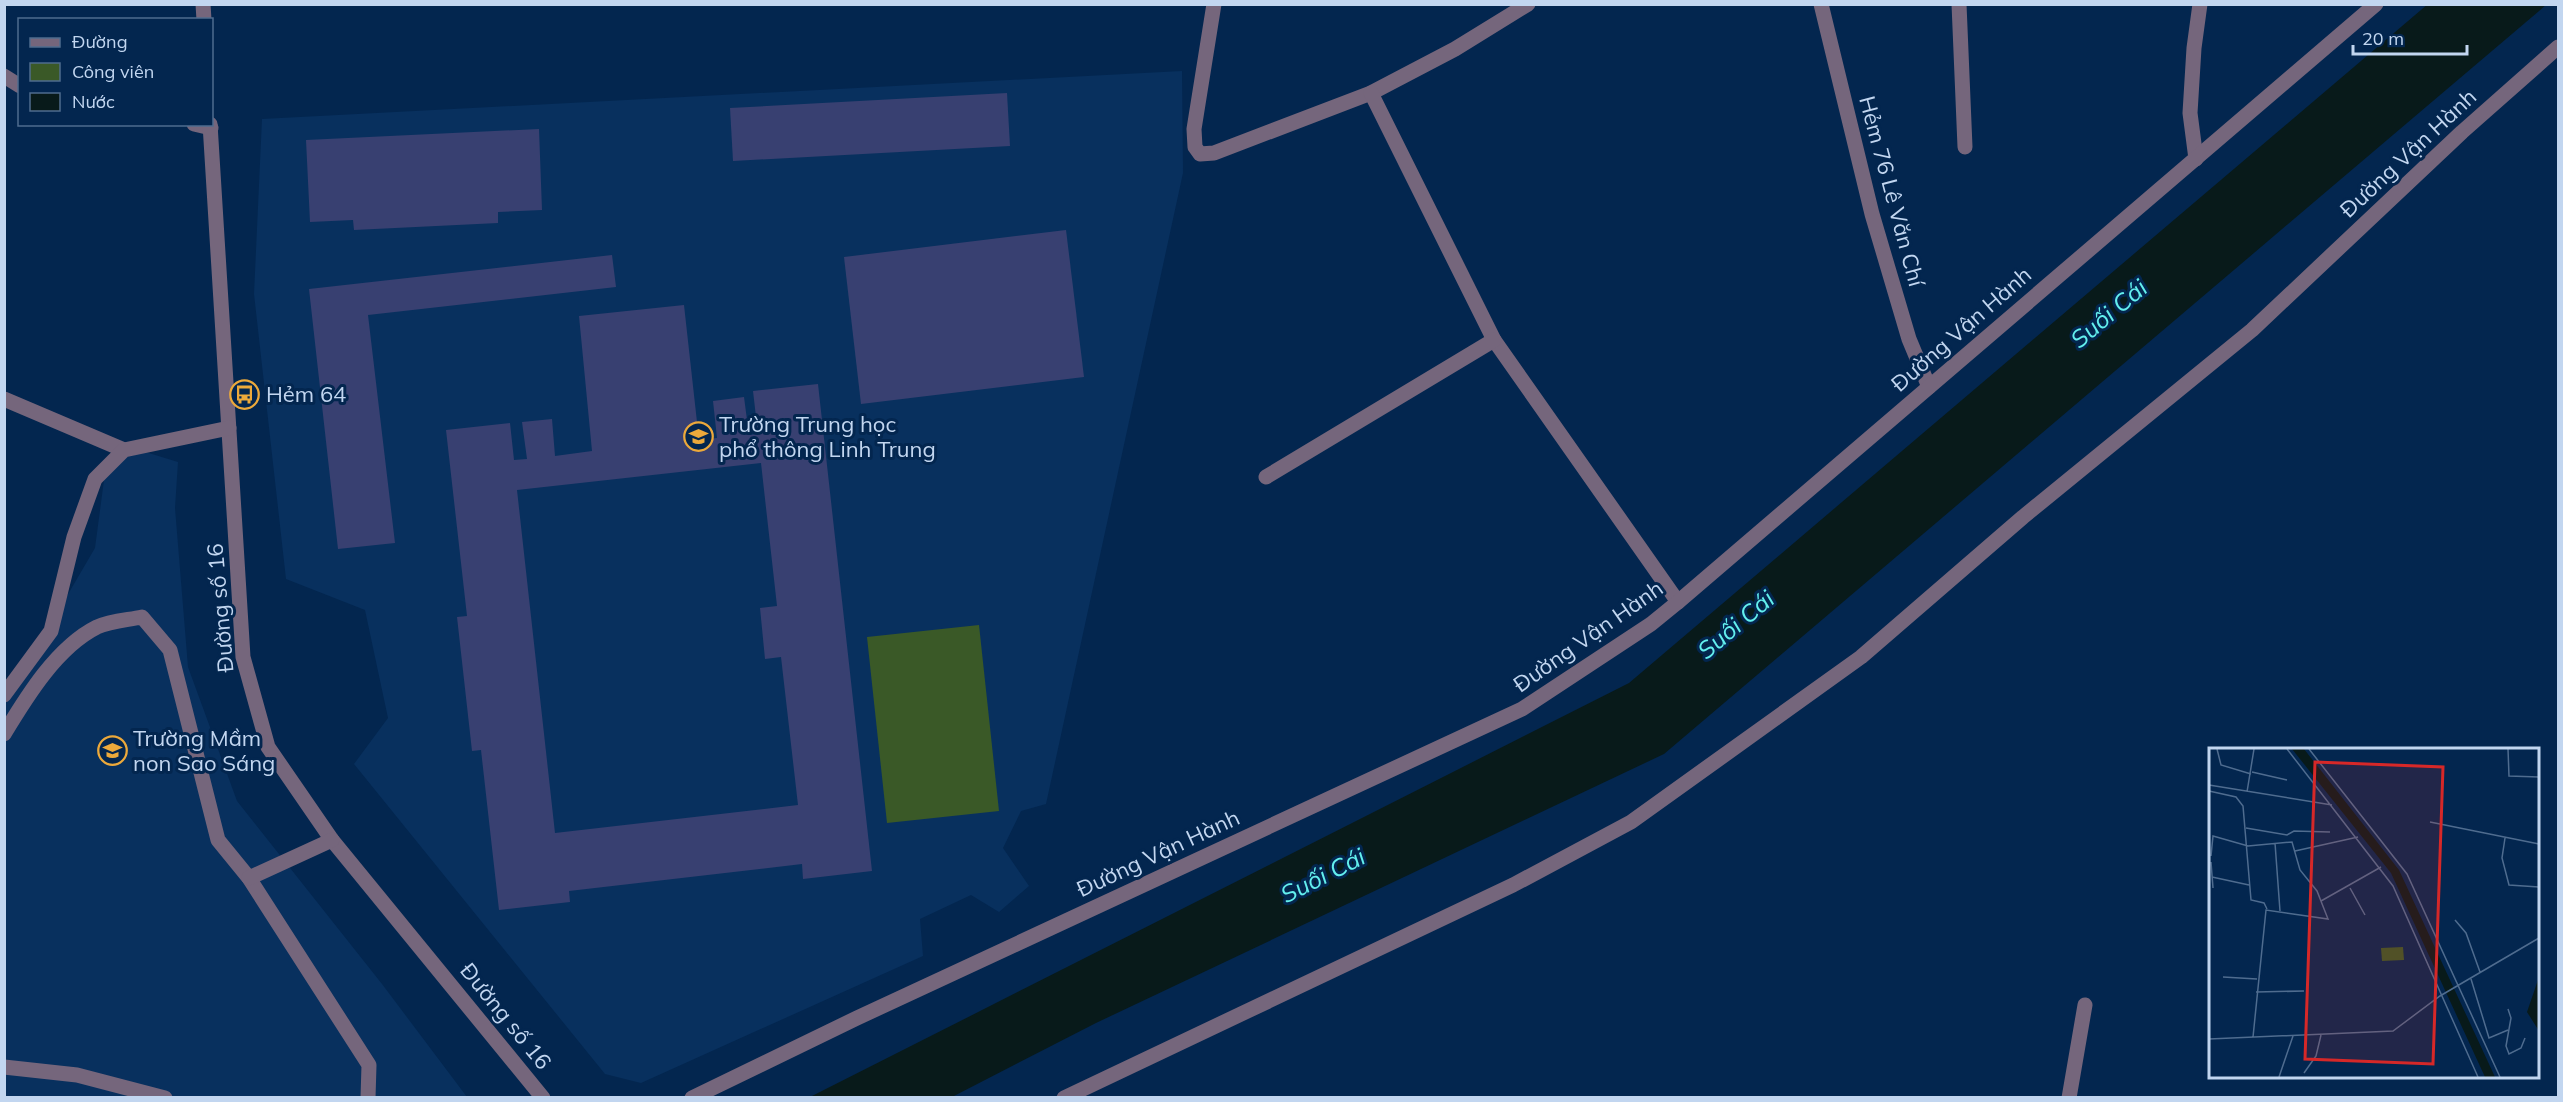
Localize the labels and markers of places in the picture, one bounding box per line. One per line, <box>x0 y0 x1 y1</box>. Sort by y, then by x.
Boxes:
bus stop icon: Hẻm 64 <box>229 378 261 410</box>
place label: Hẻm 64 <box>266 380 346 408</box>
place label: Trường Trung học phổ thông Linh Trung <box>719 410 936 463</box>
school or university icon: Trường Trung học phổ thông Linh Trung <box>682 421 714 453</box>
place label: Trường Mầm non Sao Sáng <box>133 724 275 777</box>
school or university icon: Trường Mầm non Sao Sáng <box>96 735 128 767</box>

